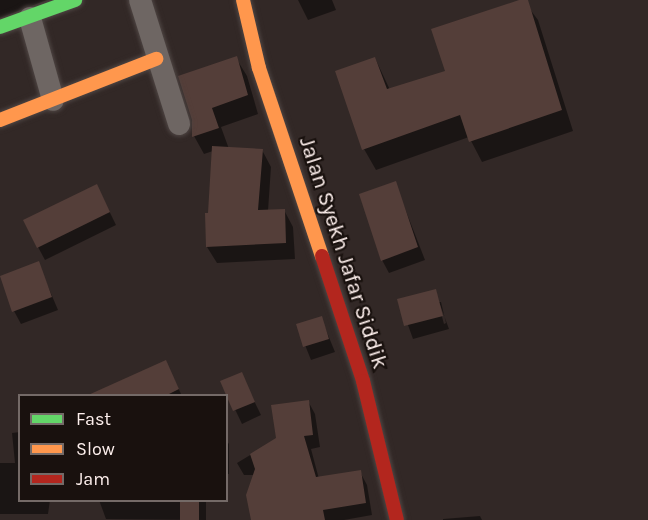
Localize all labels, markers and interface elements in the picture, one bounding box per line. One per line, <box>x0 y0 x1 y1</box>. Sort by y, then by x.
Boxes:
street label: Jalan Syekh Jafar Siddik <box>293 134 393 372</box>
legend <box>18 394 228 502</box>
text: Fast <box>76 408 111 430</box>
text: Slow <box>76 438 115 460</box>
text: Jam <box>76 468 110 490</box>

